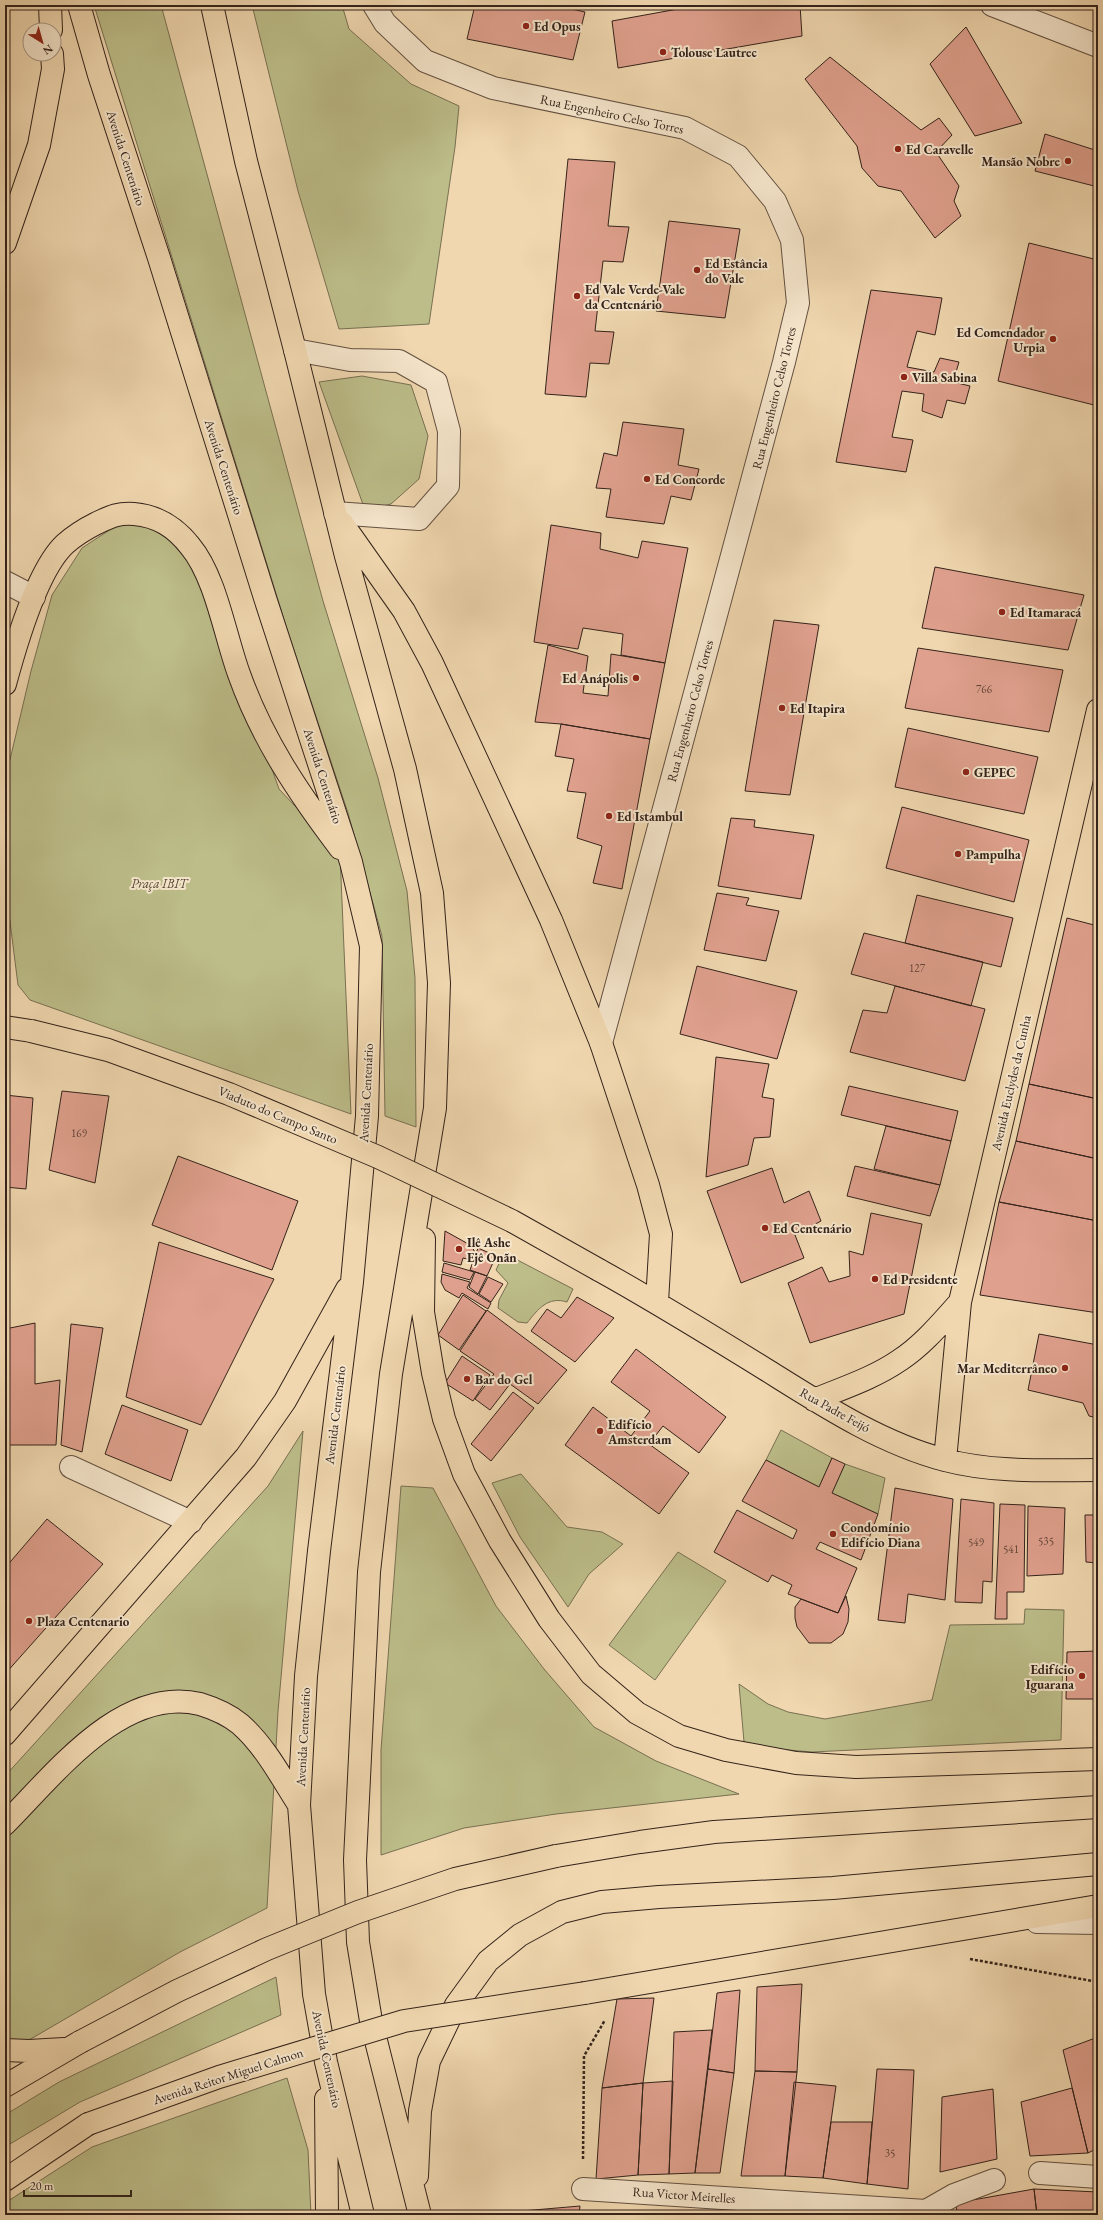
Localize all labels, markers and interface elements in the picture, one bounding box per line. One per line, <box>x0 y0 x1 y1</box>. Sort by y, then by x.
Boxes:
place label: Ed Opus <box>534 18 581 35</box>
marker: Ed Opus <box>521 21 531 31</box>
north arrow <box>22 22 62 62</box>
text: N <box>40 42 56 58</box>
place label: Tolouse Lautrec <box>671 44 757 61</box>
marker: Tolouse Lautrec <box>658 47 668 57</box>
street label: Rua Engenheiro Celso Torres <box>539 90 685 138</box>
street label: Avenida Centenário <box>102 107 149 208</box>
place label: Ed Caravelle <box>906 141 974 158</box>
marker: Ed Caravelle <box>893 144 903 154</box>
place label: Mansão Nobre <box>981 153 1061 170</box>
marker: Mansão Nobre <box>1063 156 1073 166</box>
place label: Ed Estância do Vale <box>705 255 768 287</box>
marker: Ed Estância do Vale <box>692 265 702 275</box>
place label: Ed Vale Verde-Vale da Centenário <box>585 281 685 313</box>
marker: Ed Vale Verde-Vale da Centenário <box>572 291 582 301</box>
place label: Ed Comendador Urpia <box>957 324 1046 356</box>
street label: Rua Engenheiro Celso Torres <box>748 325 800 471</box>
marker: Ed Comendador Urpia <box>1048 334 1058 344</box>
place label: Villa Sabina <box>912 369 977 386</box>
marker: Villa Sabina <box>899 372 909 382</box>
street label: Avenida Centenário <box>200 416 247 517</box>
place label: Ed Concorde <box>655 471 726 488</box>
marker: Ed Concorde <box>642 474 652 484</box>
place label: Ed Itamaracá <box>1010 604 1081 621</box>
marker: Ed Itamaracá <box>997 607 1007 617</box>
street label: Rua Engenheiro Celso Torres <box>663 638 717 784</box>
place label: Ed Anápolis <box>562 670 628 687</box>
marker: Ed Anápolis <box>631 673 641 683</box>
house number: 766 <box>976 682 993 696</box>
place label: Ed Itapira <box>790 700 845 717</box>
marker: Ed Itapira <box>777 703 787 713</box>
street label: Avenida Centenário <box>299 725 346 826</box>
place label: GEPEC <box>974 764 1015 781</box>
marker: GEPEC <box>961 767 971 777</box>
place label: Ed Istambul <box>617 808 683 825</box>
marker: Ed Istambul <box>604 811 614 821</box>
place label: Pampulha <box>966 846 1021 863</box>
marker: Pampulha <box>953 849 963 859</box>
park label: Praça IBIT <box>131 875 189 892</box>
house number: 127 <box>909 961 926 975</box>
street label: Avenida Euclydes da Cunha <box>987 1013 1035 1153</box>
street label: Avenida Centenário <box>355 1043 377 1144</box>
street label: Viaduto do Campo Santo <box>216 1082 340 1148</box>
house number: 169 <box>71 1126 88 1140</box>
place label: Ed Centenário <box>773 1220 852 1237</box>
marker: Ed Centenário <box>760 1223 770 1233</box>
place label: Ilê Ashe Ejê Onãn <box>467 1234 517 1266</box>
marker: Ilê Ashe Ejê Onãn <box>454 1244 464 1254</box>
place label: Ed Presidente <box>883 1271 958 1288</box>
marker: Ed Presidente <box>870 1274 880 1284</box>
place label: Mar Mediterrâneo <box>957 1360 1057 1377</box>
marker: Mar Mediterrâneo <box>1060 1363 1070 1373</box>
street label: Avenida Centenário <box>320 1365 349 1466</box>
place label: Bar do Gel <box>475 1371 533 1388</box>
marker: Bar do Gel <box>462 1374 472 1384</box>
street label: Rua Padre Feijó <box>797 1384 873 1436</box>
place label: Edifício Amsterdam <box>607 1416 672 1448</box>
marker: Edifício Amsterdam <box>595 1426 605 1436</box>
place label: Condomínio Edifício Diana <box>841 1519 921 1551</box>
marker: Condomínio Edifício Diana <box>828 1529 838 1539</box>
house number: 535 <box>1038 1534 1054 1548</box>
house number: 549 <box>968 1535 985 1549</box>
house number: 541 <box>1003 1542 1019 1556</box>
place label: Plaza Centenario <box>37 1613 130 1630</box>
marker: Plaza Centenario <box>24 1616 34 1626</box>
place label: Edifício Iguarana <box>1026 1661 1074 1693</box>
marker: Edifício Iguarana <box>1077 1671 1087 1681</box>
street label: Avenida Centenário <box>292 1687 314 1788</box>
street label: Avenida Centenário <box>308 2008 346 2109</box>
street label: Avenida Reitor Miguel Calmon <box>150 2044 305 2109</box>
house number: 35 <box>885 2146 895 2160</box>
scale bar <box>24 2172 131 2198</box>
text: 20 m <box>30 2178 54 2194</box>
street label: Rua Victor Meirelles <box>632 2183 736 2207</box>

